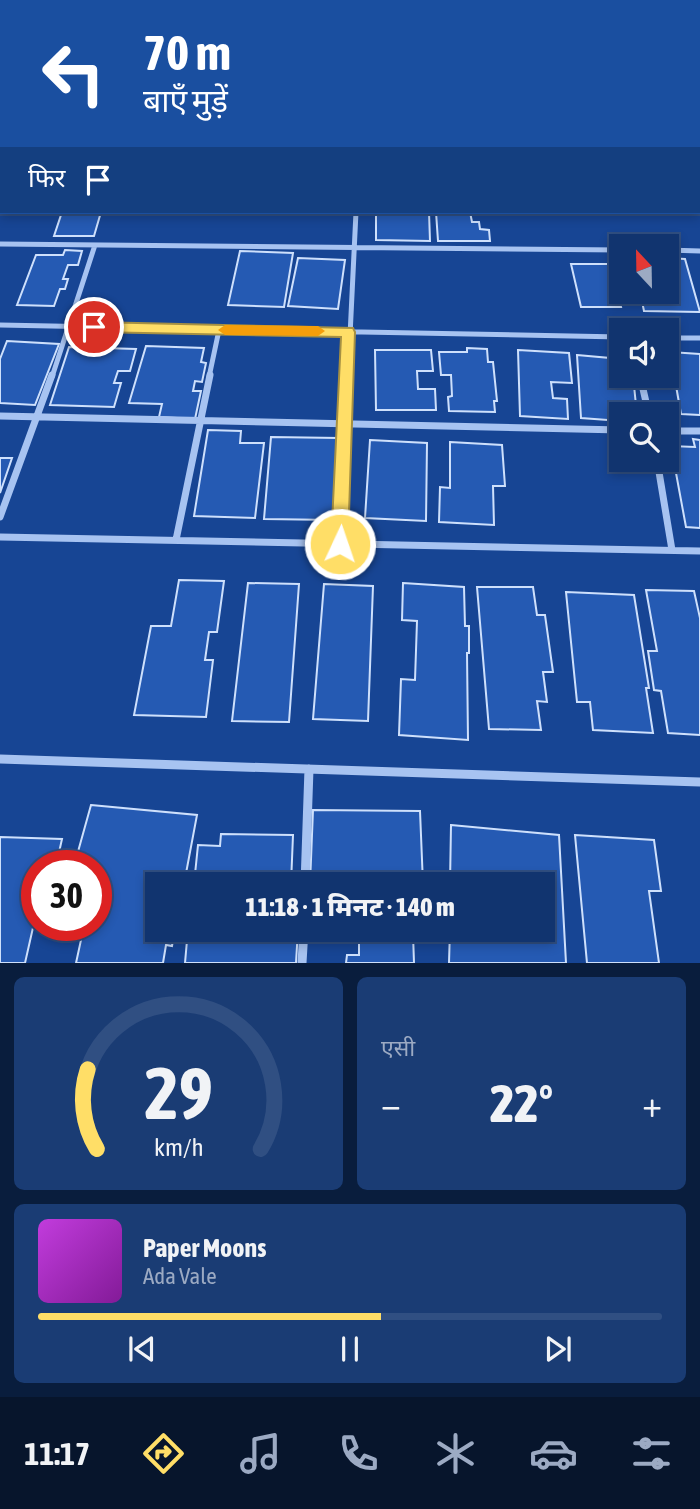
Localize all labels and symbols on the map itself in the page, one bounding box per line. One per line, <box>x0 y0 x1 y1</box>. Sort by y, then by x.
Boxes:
north arrow <box>609 234 679 304</box>
pin <box>64 297 124 357</box>
position arrow <box>303 507 377 581</box>
speed limit sign: 30 <box>21 850 112 941</box>

